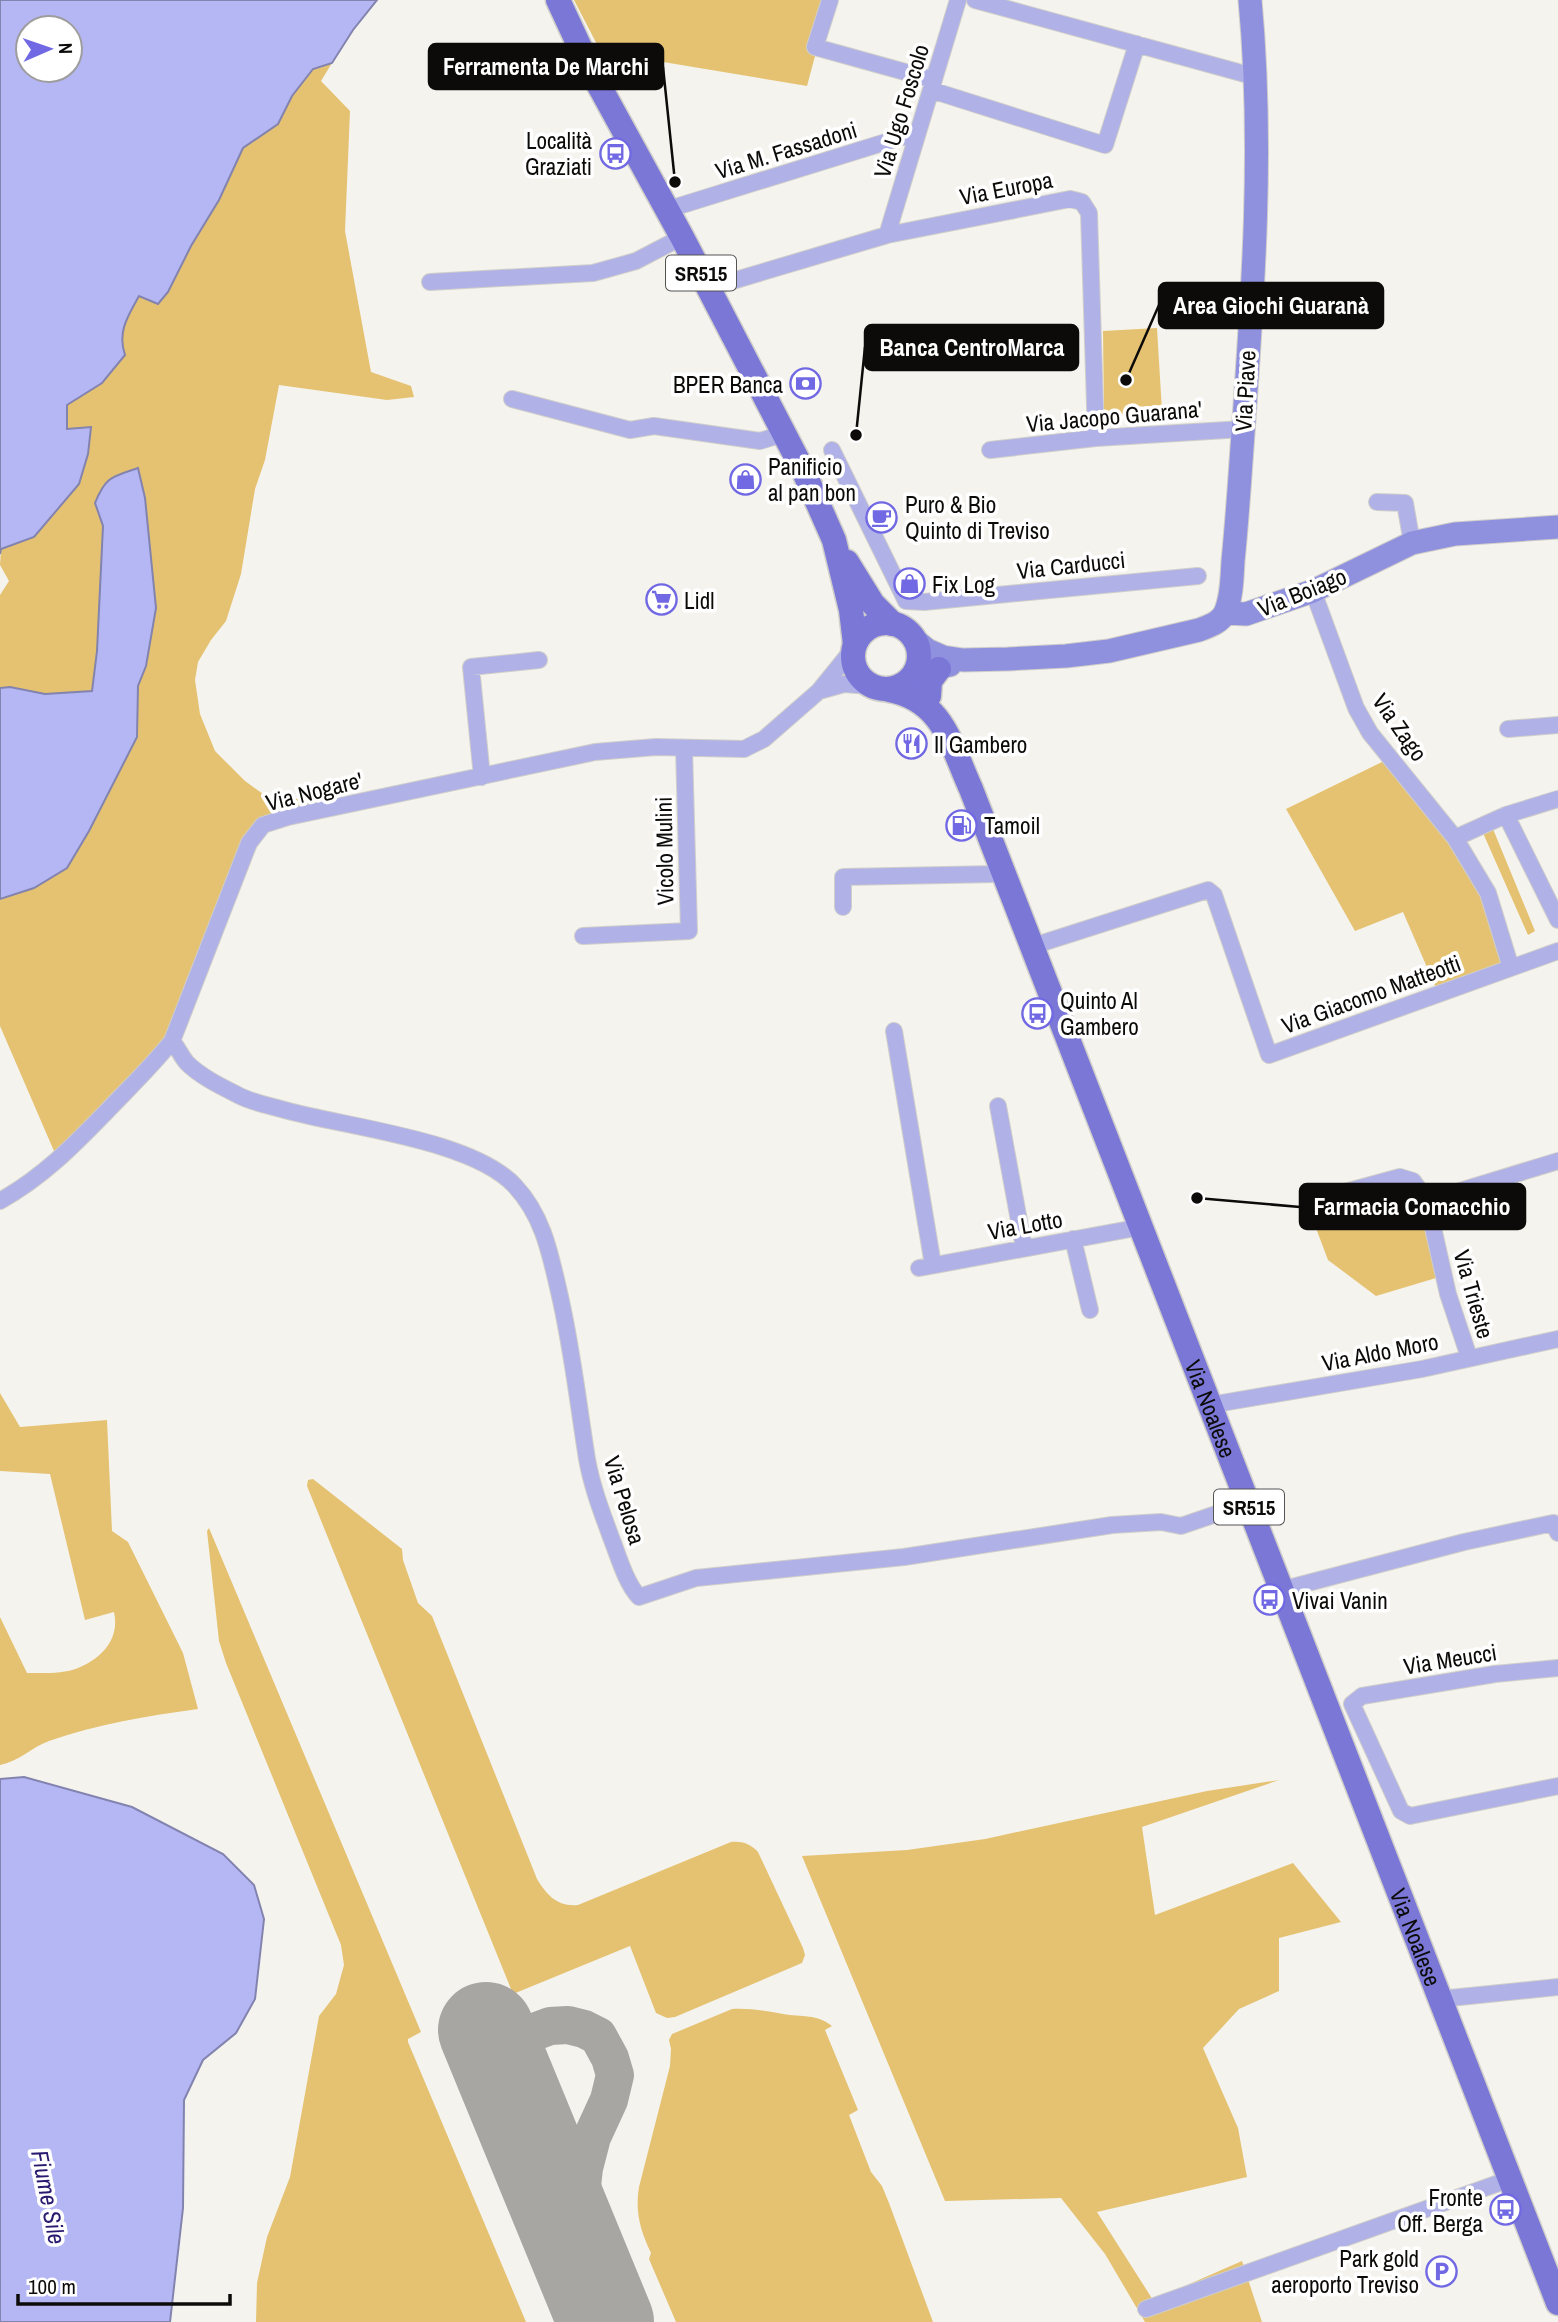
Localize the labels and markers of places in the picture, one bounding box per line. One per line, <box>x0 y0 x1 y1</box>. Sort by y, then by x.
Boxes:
callout: Ferramenta De Marchi <box>429 44 663 89</box>
place label: Località Graziati <box>525 125 593 182</box>
bus stop icon: Località Graziati <box>598 136 632 170</box>
callout: Area Giochi Guaranà <box>1159 283 1383 328</box>
callout: Banca CentroMarca <box>865 325 1078 370</box>
bank icon: BPER Banca <box>789 367 823 401</box>
place label: BPER Banca <box>673 369 784 400</box>
place label: Panificio al pan bon <box>768 451 856 508</box>
shop icon: Panificio al pan bon <box>728 462 762 496</box>
place label: Puro & Bio Quinto di Treviso <box>905 489 1050 546</box>
cafe icon: Puro & Bio Quinto di Treviso <box>865 500 899 534</box>
shop icon: Fix Log <box>892 567 926 601</box>
place label: Fix Log <box>932 569 995 600</box>
supermarket icon: Lidl <box>644 583 678 617</box>
place label: Lidl <box>684 585 714 616</box>
restaurant icon: Il Gambero <box>894 727 928 761</box>
place label: Il Gambero <box>934 729 1027 760</box>
fuel station icon: Tamoil <box>944 808 978 842</box>
place label: Tamoil <box>984 810 1040 841</box>
place label: Quinto Al Gambero <box>1060 985 1139 1042</box>
bus stop icon: Quinto Al Gambero <box>1020 996 1054 1030</box>
callout: Farmacia Comacchio <box>1300 1184 1525 1229</box>
bus stop icon: Vivai Vanin <box>1252 1583 1286 1617</box>
place label: Vivai Vanin <box>1292 1585 1388 1616</box>
place label: Fronte Off. Berga <box>1397 2182 1484 2239</box>
bus stop icon: Fronte Off. Berga <box>1489 2193 1523 2227</box>
place label: Park gold aeroporto Treviso <box>1271 2243 1419 2300</box>
parking icon: Park gold aeroporto Treviso <box>1425 2254 1459 2288</box>

